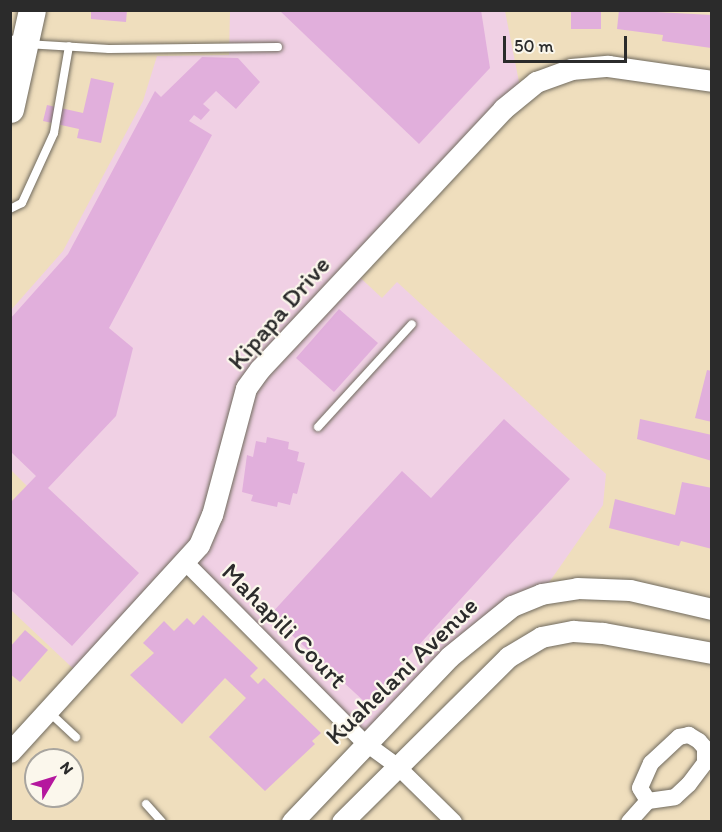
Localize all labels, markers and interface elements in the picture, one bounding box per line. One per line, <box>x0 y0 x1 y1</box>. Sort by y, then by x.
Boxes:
scale bar <box>506 24 630 62</box>
text: 50 m <box>514 35 554 57</box>
street label: Kipapa Drive <box>221 250 337 376</box>
street label: Mahapili Court <box>215 557 353 695</box>
street label: Kuahelani Avenue <box>319 591 485 751</box>
north arrow <box>24 748 84 808</box>
text: N <box>56 758 78 778</box>

